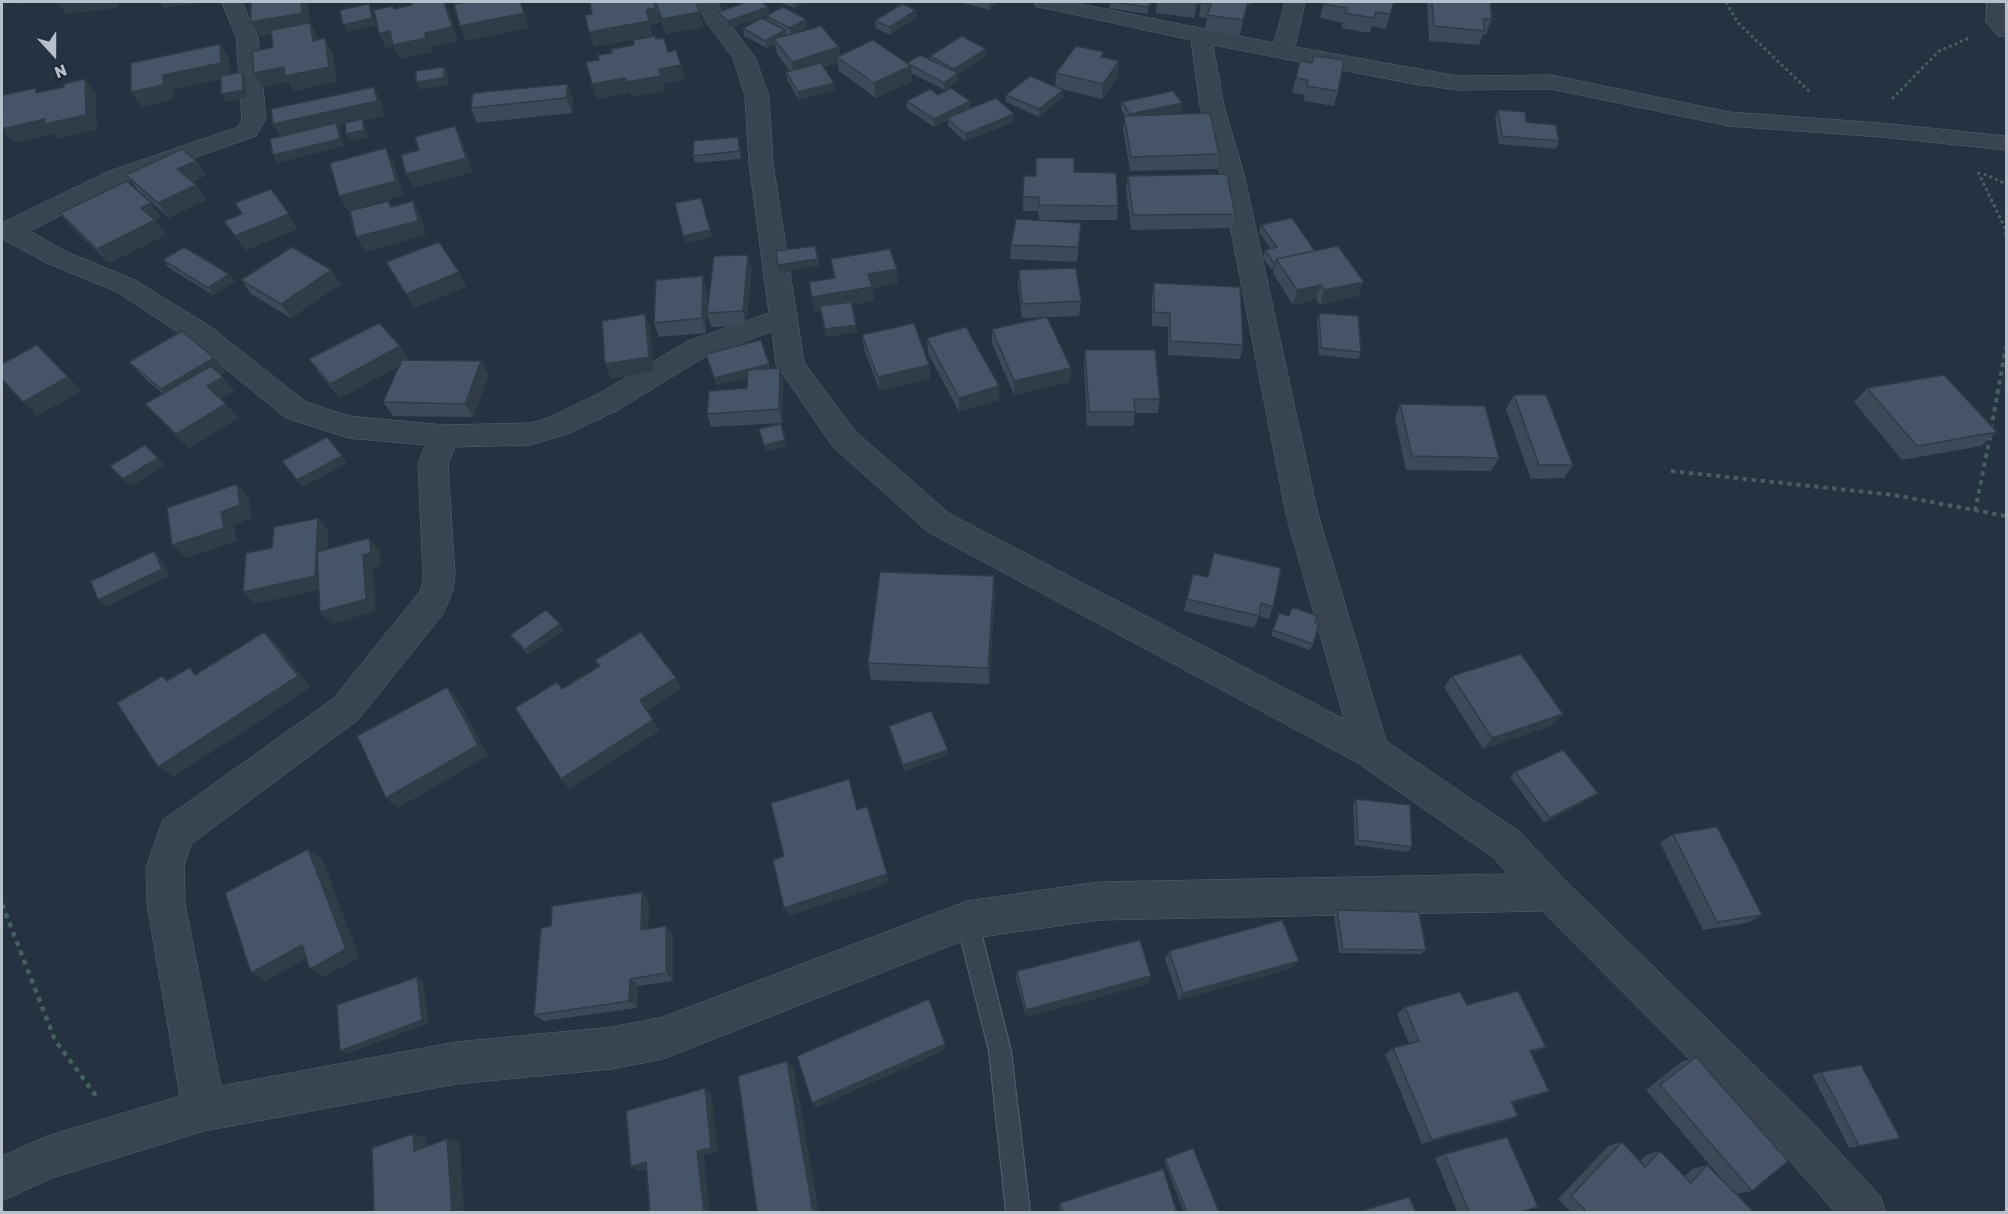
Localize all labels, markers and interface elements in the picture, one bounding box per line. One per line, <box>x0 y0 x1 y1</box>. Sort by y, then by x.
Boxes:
north arrow <box>24 24 84 84</box>
text: N <box>52 60 69 82</box>

